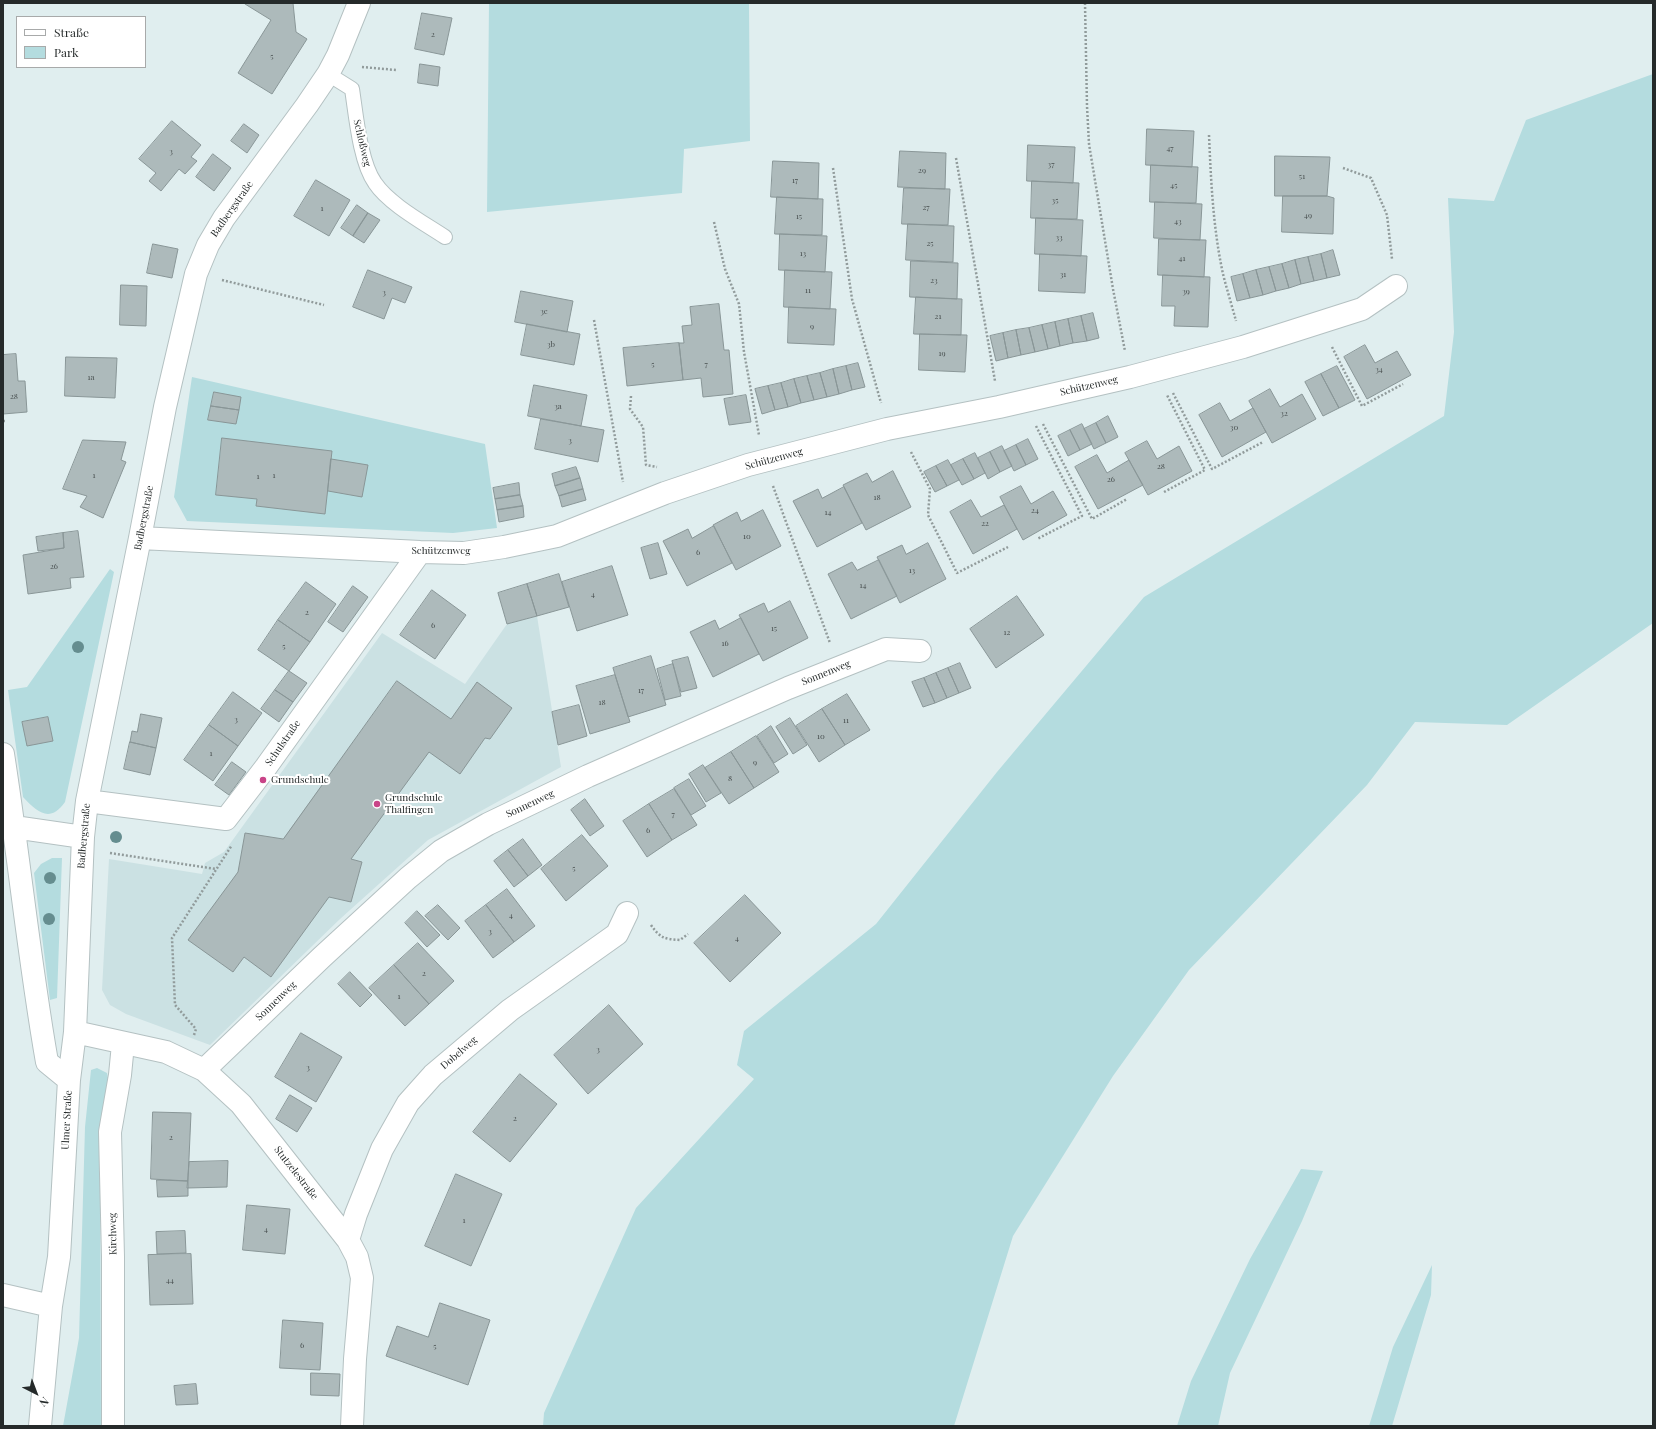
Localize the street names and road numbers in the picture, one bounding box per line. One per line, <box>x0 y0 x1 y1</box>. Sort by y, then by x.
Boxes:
street label: Schloßweg <box>351 118 373 168</box>
street label: Badbergstraße <box>208 179 256 239</box>
street label: Schützenweg <box>1059 374 1119 398</box>
street label: Schützenweg <box>744 446 804 472</box>
street label: Badbergstraße <box>132 485 156 551</box>
street label: Schützenweg <box>411 545 471 557</box>
street label: Sonnenweg <box>800 658 852 688</box>
street label: Schulstraße <box>263 718 303 768</box>
street label: Sonnenweg <box>504 788 556 820</box>
street label: Badbergstraße <box>75 803 93 869</box>
street label: Sonnenweg <box>253 979 299 1023</box>
street label: Dobelweg <box>438 1034 480 1072</box>
street label: Ulmer Straße <box>59 1090 75 1150</box>
street label: Stutzelestraße <box>271 1144 321 1202</box>
street label: Kirchweg <box>107 1213 119 1255</box>

